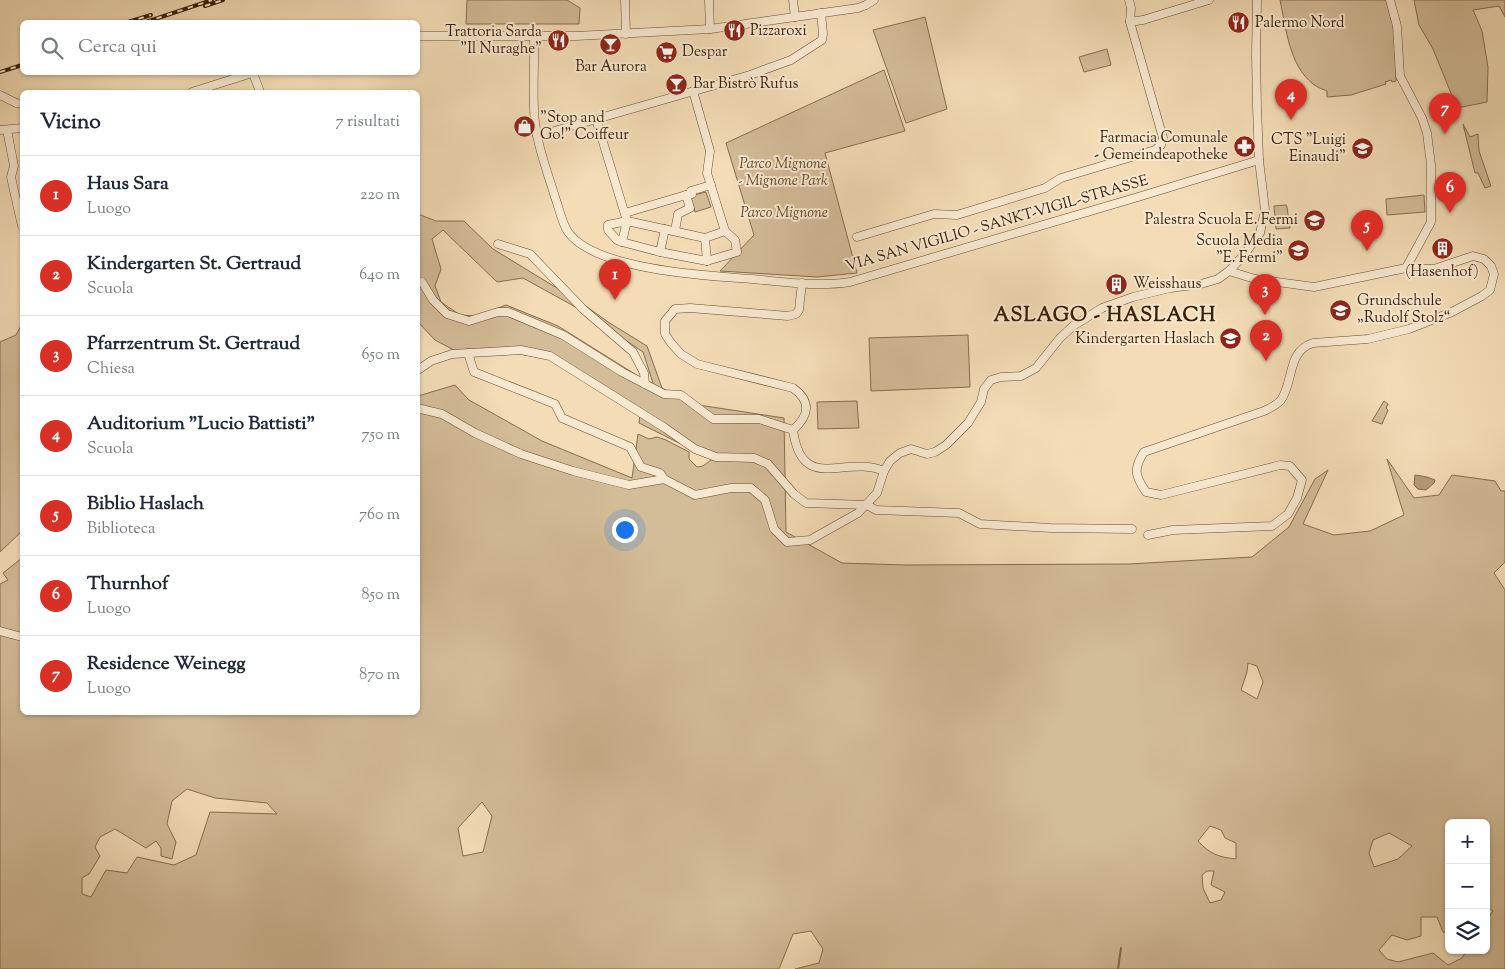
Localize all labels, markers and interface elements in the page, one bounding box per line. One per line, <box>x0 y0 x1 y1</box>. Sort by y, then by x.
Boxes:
restaurant icon: Palermo Nord <box>1227 11 1251 35</box>
place label: Palermo Nord <box>1255 13 1345 34</box>
restaurant icon: Pizzaroxi <box>722 19 746 43</box>
search box <box>20 20 420 75</box>
place label: Pizzaroxi <box>750 21 807 42</box>
place label: Trattoria Sarda "Il Nuraghe" <box>445 22 542 60</box>
restaurant icon: Trattoria Sarda "Il Nuraghe" <box>546 29 570 53</box>
bar icon: Bar Aurora <box>599 32 623 56</box>
icon: search <box>38 34 66 62</box>
text: Cerca qui <box>78 34 157 61</box>
supermarket icon: Despar <box>654 40 678 64</box>
place label: Despar <box>682 42 728 63</box>
place label: Bar Aurora <box>575 57 647 78</box>
bar icon: Bar Bistrò Rufus <box>665 72 689 96</box>
place label: Bar Bistrò Rufus <box>693 74 799 95</box>
pin: 4 <box>1275 79 1307 120</box>
pin: 7 <box>1429 93 1461 134</box>
text: Vicino <box>40 108 101 138</box>
place label: "Stop and Go!" Coiffeur <box>540 108 629 146</box>
text: 7 risultati <box>336 111 400 134</box>
shop icon: "Stop and Go!" Coiffeur <box>512 115 536 139</box>
place label: Farmacia Comunale - Gemeindeapotheke <box>1094 128 1228 166</box>
place label: CTS "Luigi Einaudi" <box>1271 130 1346 168</box>
pharmacy icon: Farmacia Comunale - Gemeindeapotheke <box>1232 135 1256 159</box>
school or university icon: CTS "Luigi Einaudi" <box>1350 137 1374 161</box>
park label: Parco Mignone - Mignone Park <box>738 154 828 192</box>
text: Haus Sara <box>87 171 169 198</box>
street label: VIA SAN VIGILIO - SANKT-VIGIL-STRASSE <box>843 171 1151 277</box>
pin: 6 <box>1434 172 1466 213</box>
text: 1 <box>53 184 59 207</box>
text: 220 m <box>360 184 400 207</box>
text: Luogo <box>87 198 131 221</box>
park label: Parco Mignone <box>740 203 828 224</box>
school or university icon: Palestra Scuola E. Fermi <box>1302 208 1326 232</box>
place label: Palestra Scuola E. Fermi <box>1145 210 1298 231</box>
pin: 5 <box>1351 210 1383 251</box>
place label: Scuola Media "E. Fermi" <box>1196 231 1283 269</box>
building icon: (Hasenhof) <box>1430 237 1454 261</box>
school or university icon: Scuola Media "E. Fermi" <box>1287 238 1311 262</box>
text: Kindergarten St. Gertraud <box>87 251 301 278</box>
pin: 1 <box>599 259 631 300</box>
place label: (Hasenhof) <box>1405 262 1479 283</box>
text: 2 <box>52 264 60 287</box>
text: 640 m <box>359 264 400 287</box>
building icon: Weisshaus <box>1105 272 1129 296</box>
place label: Weisshaus <box>1133 274 1201 295</box>
pin: 3 <box>1249 274 1281 315</box>
text: Scuola <box>87 278 134 301</box>
place label: Grundschule „Rudolf Stolz“ <box>1357 291 1450 329</box>
school or university icon: Grundschule „Rudolf Stolz“ <box>1329 298 1353 322</box>
district label: ASLAGO - HASLACH <box>994 302 1216 331</box>
pin: 2 <box>1250 320 1282 361</box>
school or university icon: Kindergarten Haslach <box>1219 327 1243 351</box>
place label: Kindergarten Haslach <box>1075 329 1215 350</box>
text: Pfarrzentrum St. Gertraud <box>87 331 300 358</box>
text: 3 <box>53 344 59 367</box>
text: 650 m <box>361 344 400 367</box>
text: Chiesa <box>87 358 135 381</box>
text: Auditorium "Lucio Battisti" <box>87 411 315 438</box>
text: 4 <box>52 424 60 447</box>
text: 750 m <box>361 424 400 447</box>
text: Scuola <box>87 438 134 461</box>
text: Biblio Haslach <box>87 491 204 518</box>
text: 5 <box>53 504 59 527</box>
text: 760 m <box>359 504 400 527</box>
your location <box>612 517 638 543</box>
text: Biblioteca <box>87 518 155 541</box>
text: Thurnhof <box>87 571 169 598</box>
text: 6 <box>52 584 60 607</box>
text: 850 m <box>361 584 400 607</box>
text: Luogo <box>87 598 131 621</box>
text: Residence Weinegg <box>87 651 245 678</box>
text: 7 <box>52 664 60 687</box>
text: 870 m <box>359 664 400 687</box>
text: Luogo <box>87 678 131 701</box>
map controls <box>1445 819 1490 954</box>
button: + <box>1445 819 1490 864</box>
button: − <box>1445 864 1490 909</box>
button: layers <box>1445 909 1490 954</box>

